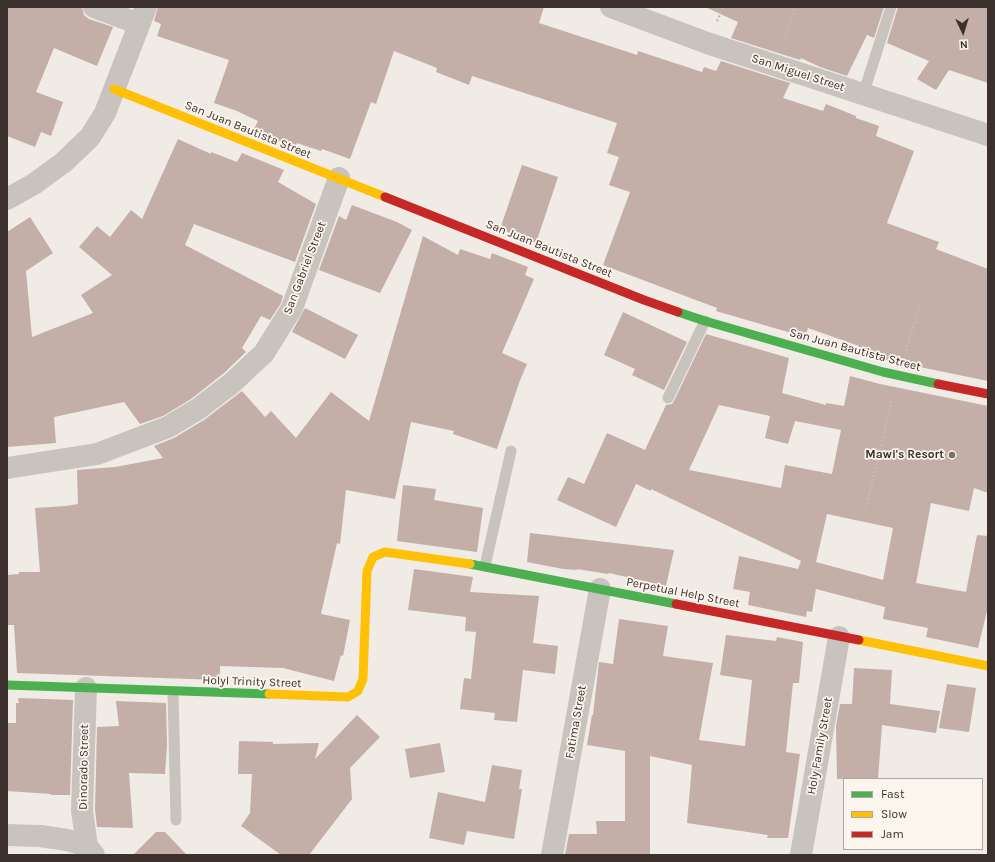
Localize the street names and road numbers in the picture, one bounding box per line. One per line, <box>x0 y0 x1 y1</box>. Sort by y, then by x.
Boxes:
street label: San Miguel Street <box>750 51 846 95</box>
street label: San Juan Bautista Street <box>183 98 313 162</box>
street label: San Juan Bautista Street <box>484 217 614 281</box>
street label: San Gabriel Street <box>281 219 329 317</box>
street label: San Juan Bautista Street <box>788 326 922 374</box>
street label: Perpetual Help Street <box>625 575 741 611</box>
street label: Holyl Trinity Street <box>202 673 302 691</box>
street label: Fatima Street <box>562 684 590 760</box>
street label: Holy Family Street <box>804 696 836 796</box>
street label: Dinorado Street <box>76 724 92 810</box>

